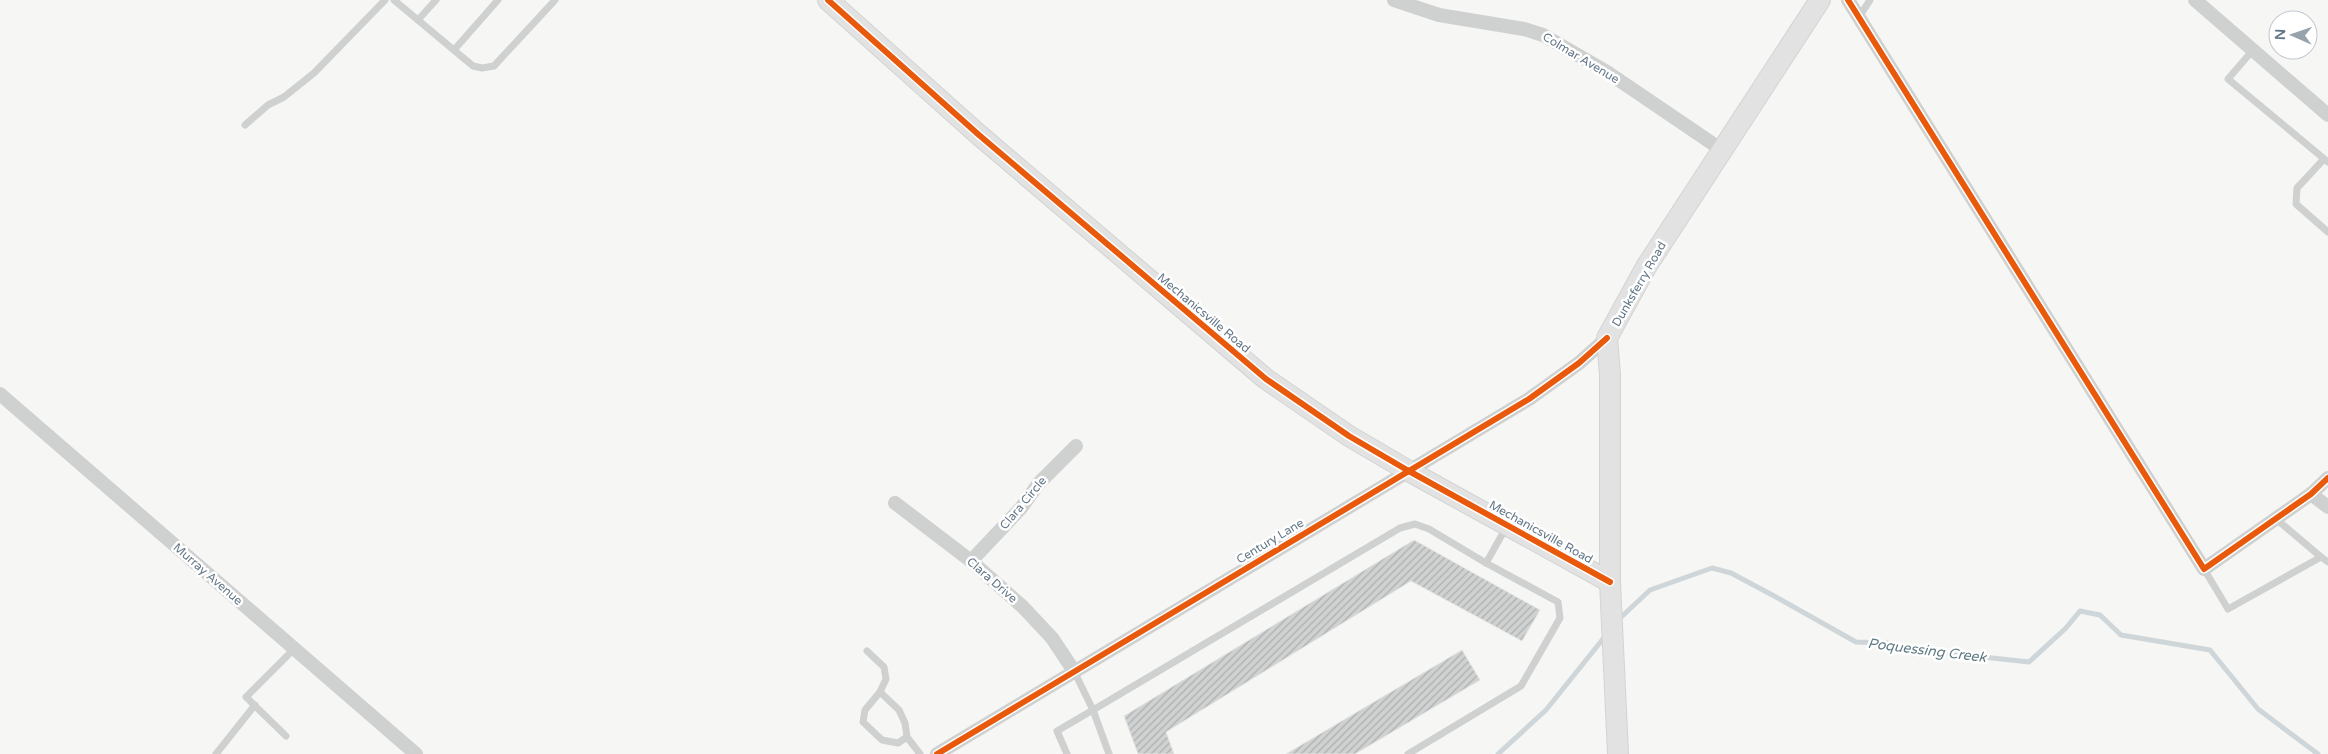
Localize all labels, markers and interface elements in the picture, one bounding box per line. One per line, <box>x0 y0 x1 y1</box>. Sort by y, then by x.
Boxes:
north arrow <box>2268 10 2318 60</box>
text: N <box>2272 29 2289 40</box>
street label: Colmar Avenue <box>1540 30 1622 86</box>
street label: Dunksferry Road <box>1609 239 1669 329</box>
street label: Mechanicsville Road <box>1155 270 1253 356</box>
street label: Clara Circle <box>997 474 1049 532</box>
street label: Mechanicsville Road <box>1487 498 1595 566</box>
street label: Century Lane <box>1234 515 1306 567</box>
street label: Murray Avenue <box>171 540 246 608</box>
street label: Clara Drive <box>964 554 1020 606</box>
water label: Poquessing Creek <box>1867 635 1988 666</box>

